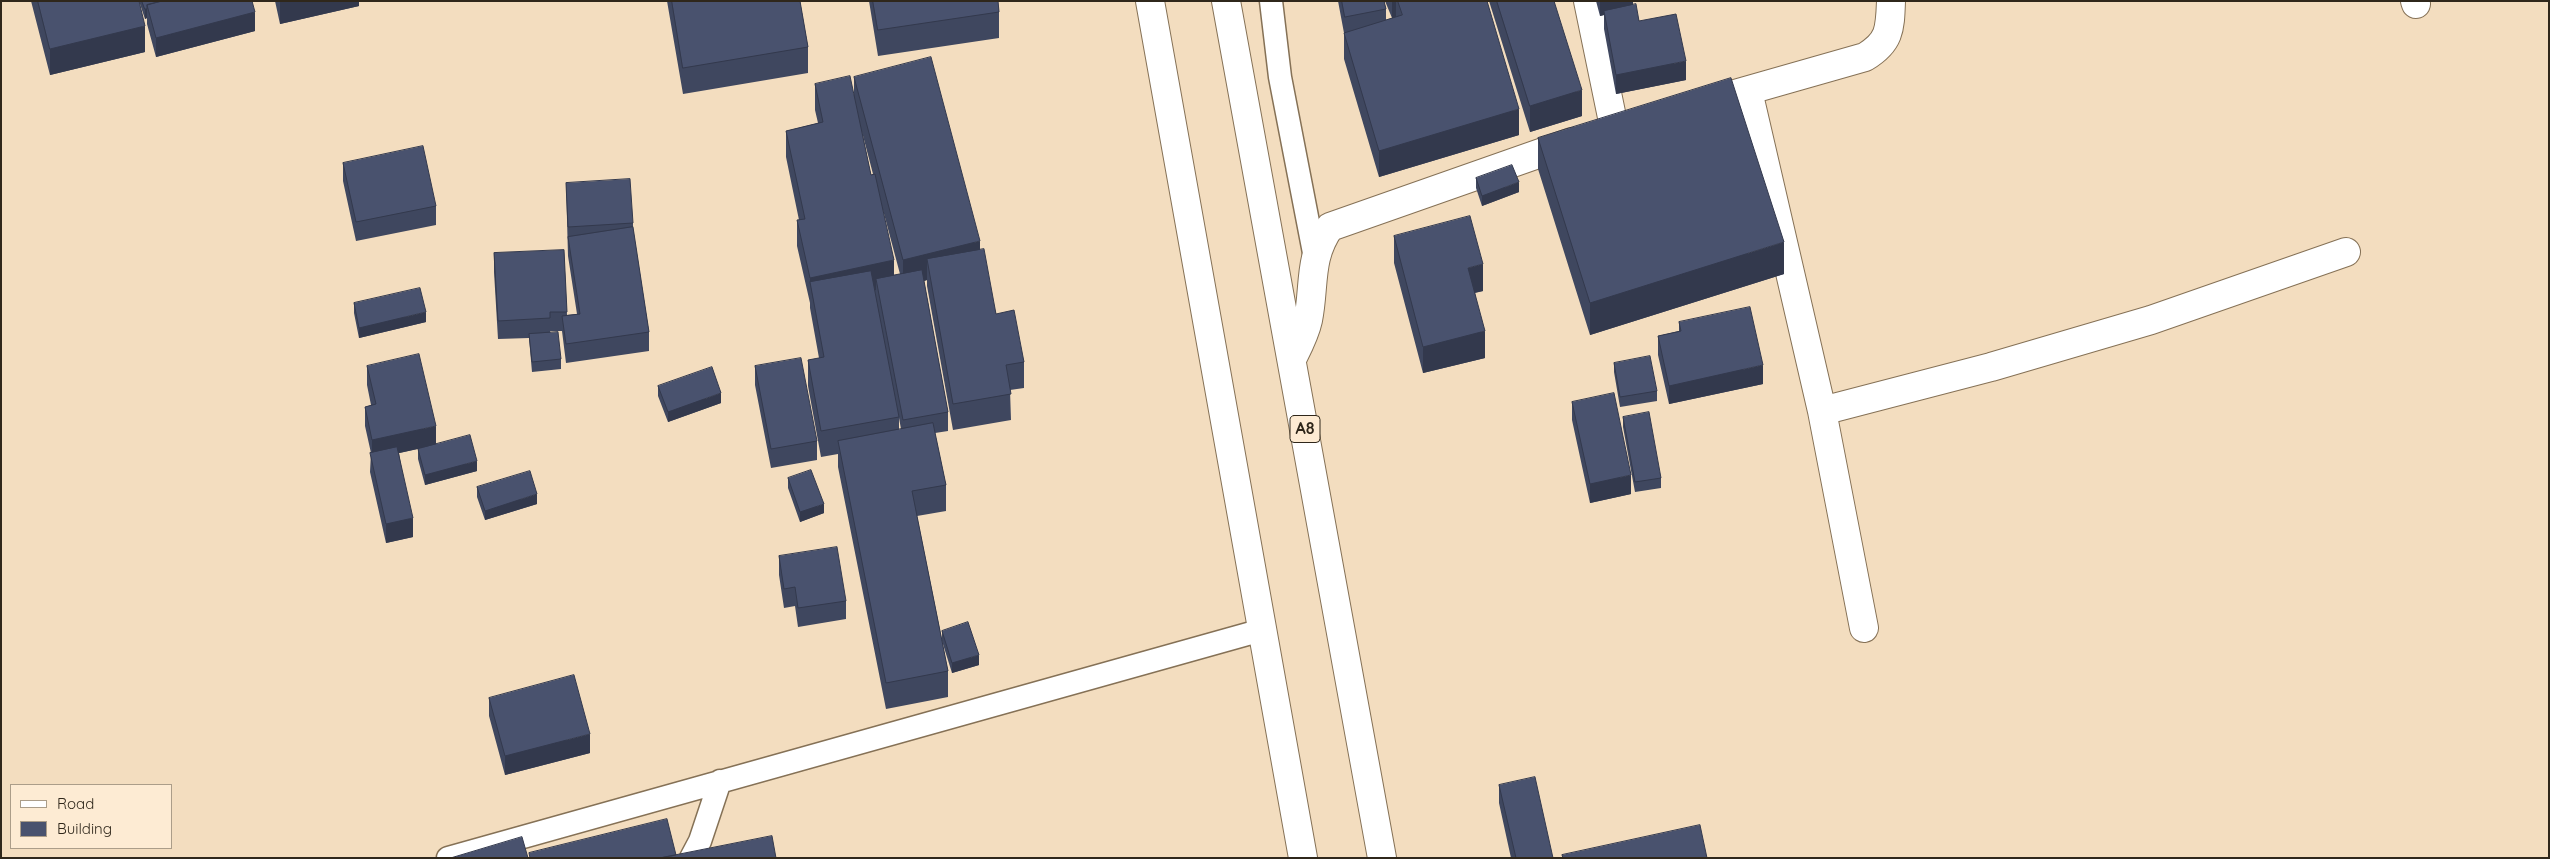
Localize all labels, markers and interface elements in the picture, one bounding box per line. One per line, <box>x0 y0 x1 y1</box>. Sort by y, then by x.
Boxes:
road number: A8 <box>1290 416 1320 442</box>
legend <box>10 784 172 849</box>
text: Road <box>57 794 94 813</box>
text: Building <box>57 819 112 838</box>

